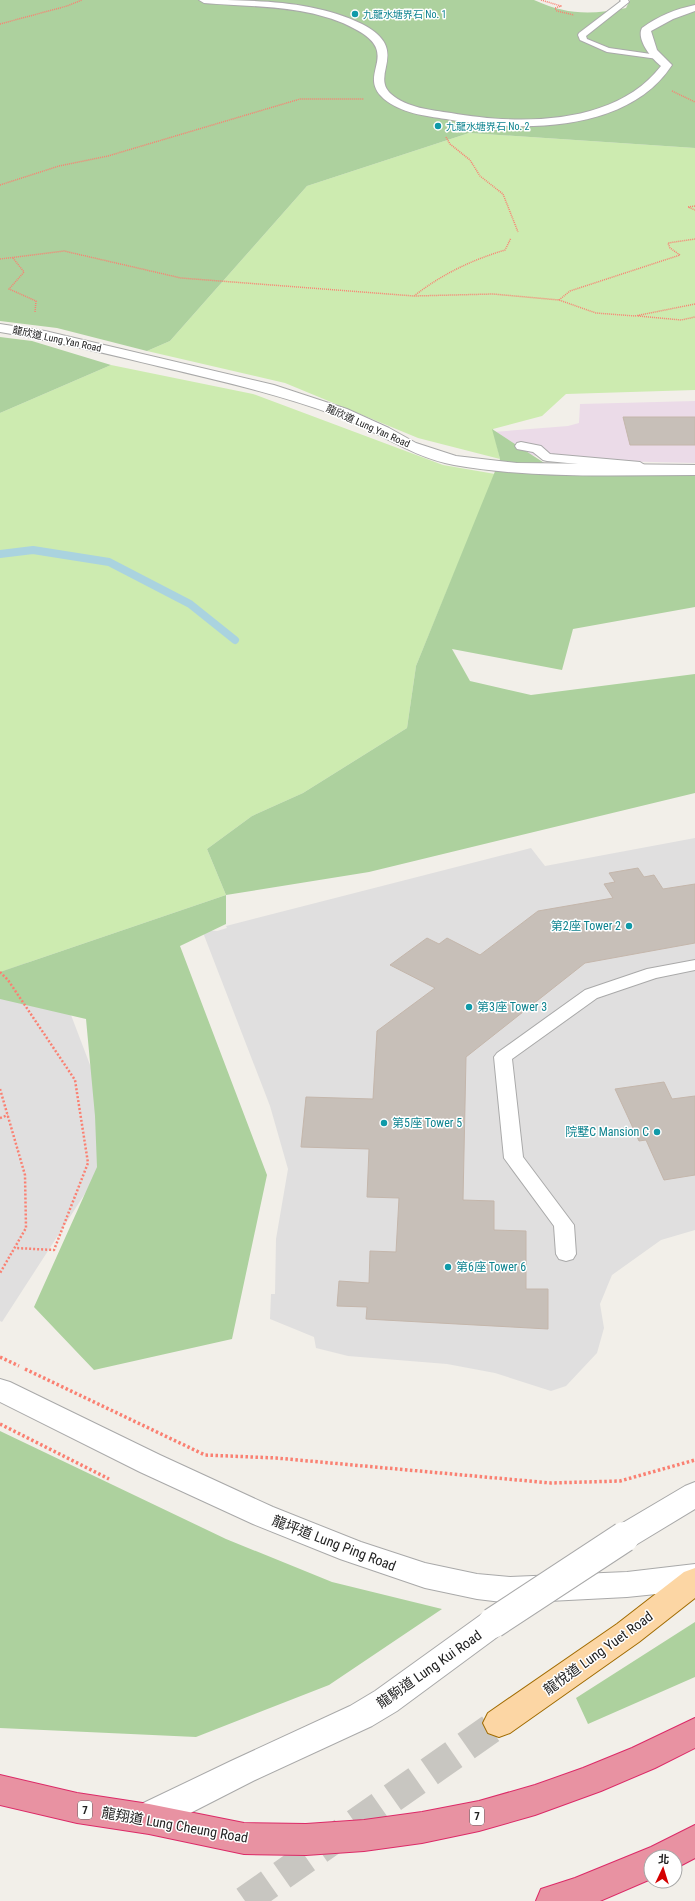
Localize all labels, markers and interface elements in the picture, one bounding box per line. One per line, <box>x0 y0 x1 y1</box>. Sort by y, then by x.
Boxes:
marker: 九龍水塘界石 No. 1 <box>350 9 360 19</box>
place label: 九龍水塘界石 No. 1 <box>363 9 446 20</box>
marker: 九龍水塘界石 No. 2 <box>433 121 443 131</box>
place label: 九龍水塘界石 No. 2 <box>446 121 529 132</box>
street label: 龍欣道 Lung Yan Road <box>12 324 103 354</box>
street label: 龍欣道 Lung Yan Road <box>324 403 412 449</box>
place label: 第2座 Tower 2 <box>551 919 621 933</box>
marker: 第2座 Tower 2 <box>624 921 634 931</box>
place label: 第3座 Tower 3 <box>477 1000 547 1014</box>
marker: 第3座 Tower 3 <box>464 1002 474 1012</box>
place label: 第5座 Tower 5 <box>392 1116 462 1130</box>
marker: 第5座 Tower 5 <box>379 1118 389 1128</box>
place label: 院墅C Mansion C <box>565 1125 649 1139</box>
marker: 院墅C Mansion C <box>652 1127 662 1137</box>
place label: 第6座 Tower 6 <box>456 1260 526 1274</box>
marker: 第6座 Tower 6 <box>443 1262 453 1272</box>
street label: 龍坪道 Lung Ping Road <box>270 1512 398 1574</box>
street label: 龍悅道 Lung Yuet Road <box>540 1608 656 1698</box>
street label: 龍駒道 Lung Kui Road <box>374 1627 484 1711</box>
road number: 7 <box>78 1801 92 1819</box>
street label: 龍翔道 Lung Cheung Road <box>101 1804 249 1846</box>
road number: 7 <box>470 1807 484 1825</box>
north arrow <box>643 1849 683 1889</box>
text: 北 <box>658 1853 670 1866</box>

